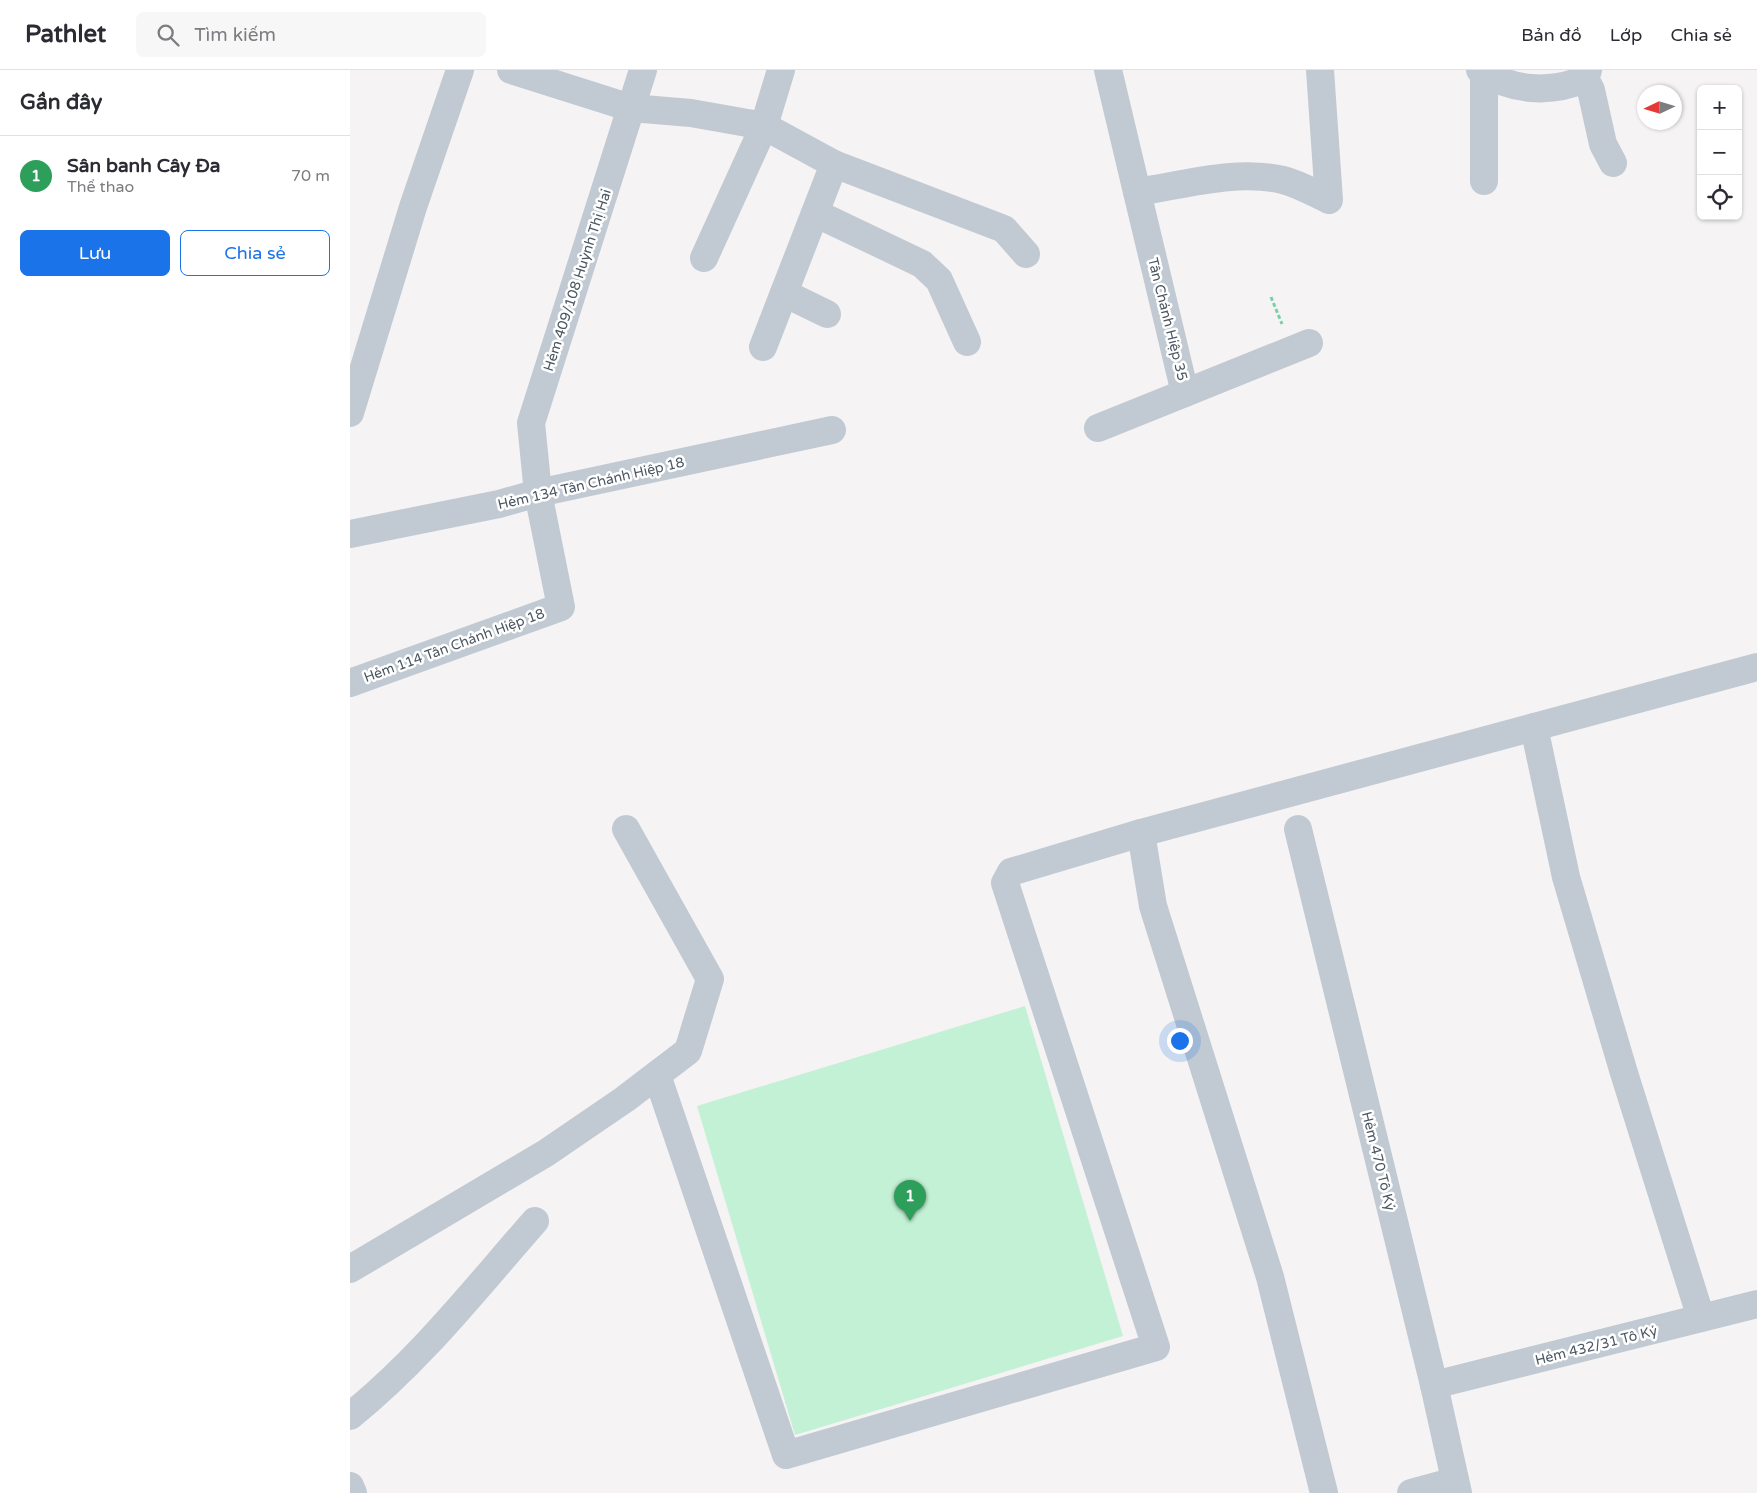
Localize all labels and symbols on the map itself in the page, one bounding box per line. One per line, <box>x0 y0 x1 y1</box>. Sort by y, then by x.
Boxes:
north arrow <box>1637 85 1682 130</box>
street label: Hẻm 409/108 Huỳnh Thị Hai <box>540 187 615 373</box>
street label: Tân Chánh Hiệp 35 <box>1144 256 1191 382</box>
street label: Hẻm 134 Tân Chánh Hiệp 18 <box>496 454 686 513</box>
street label: Hẻm 114 Tân Chánh Hiệp 18 <box>362 605 547 686</box>
your location <box>1167 1028 1193 1054</box>
street label: Hẻm 470 Tô Ký <box>1358 1110 1399 1213</box>
pin: 1 <box>894 1180 926 1221</box>
street label: Hẻm 432/31 Tô Ký <box>1533 1322 1659 1369</box>

